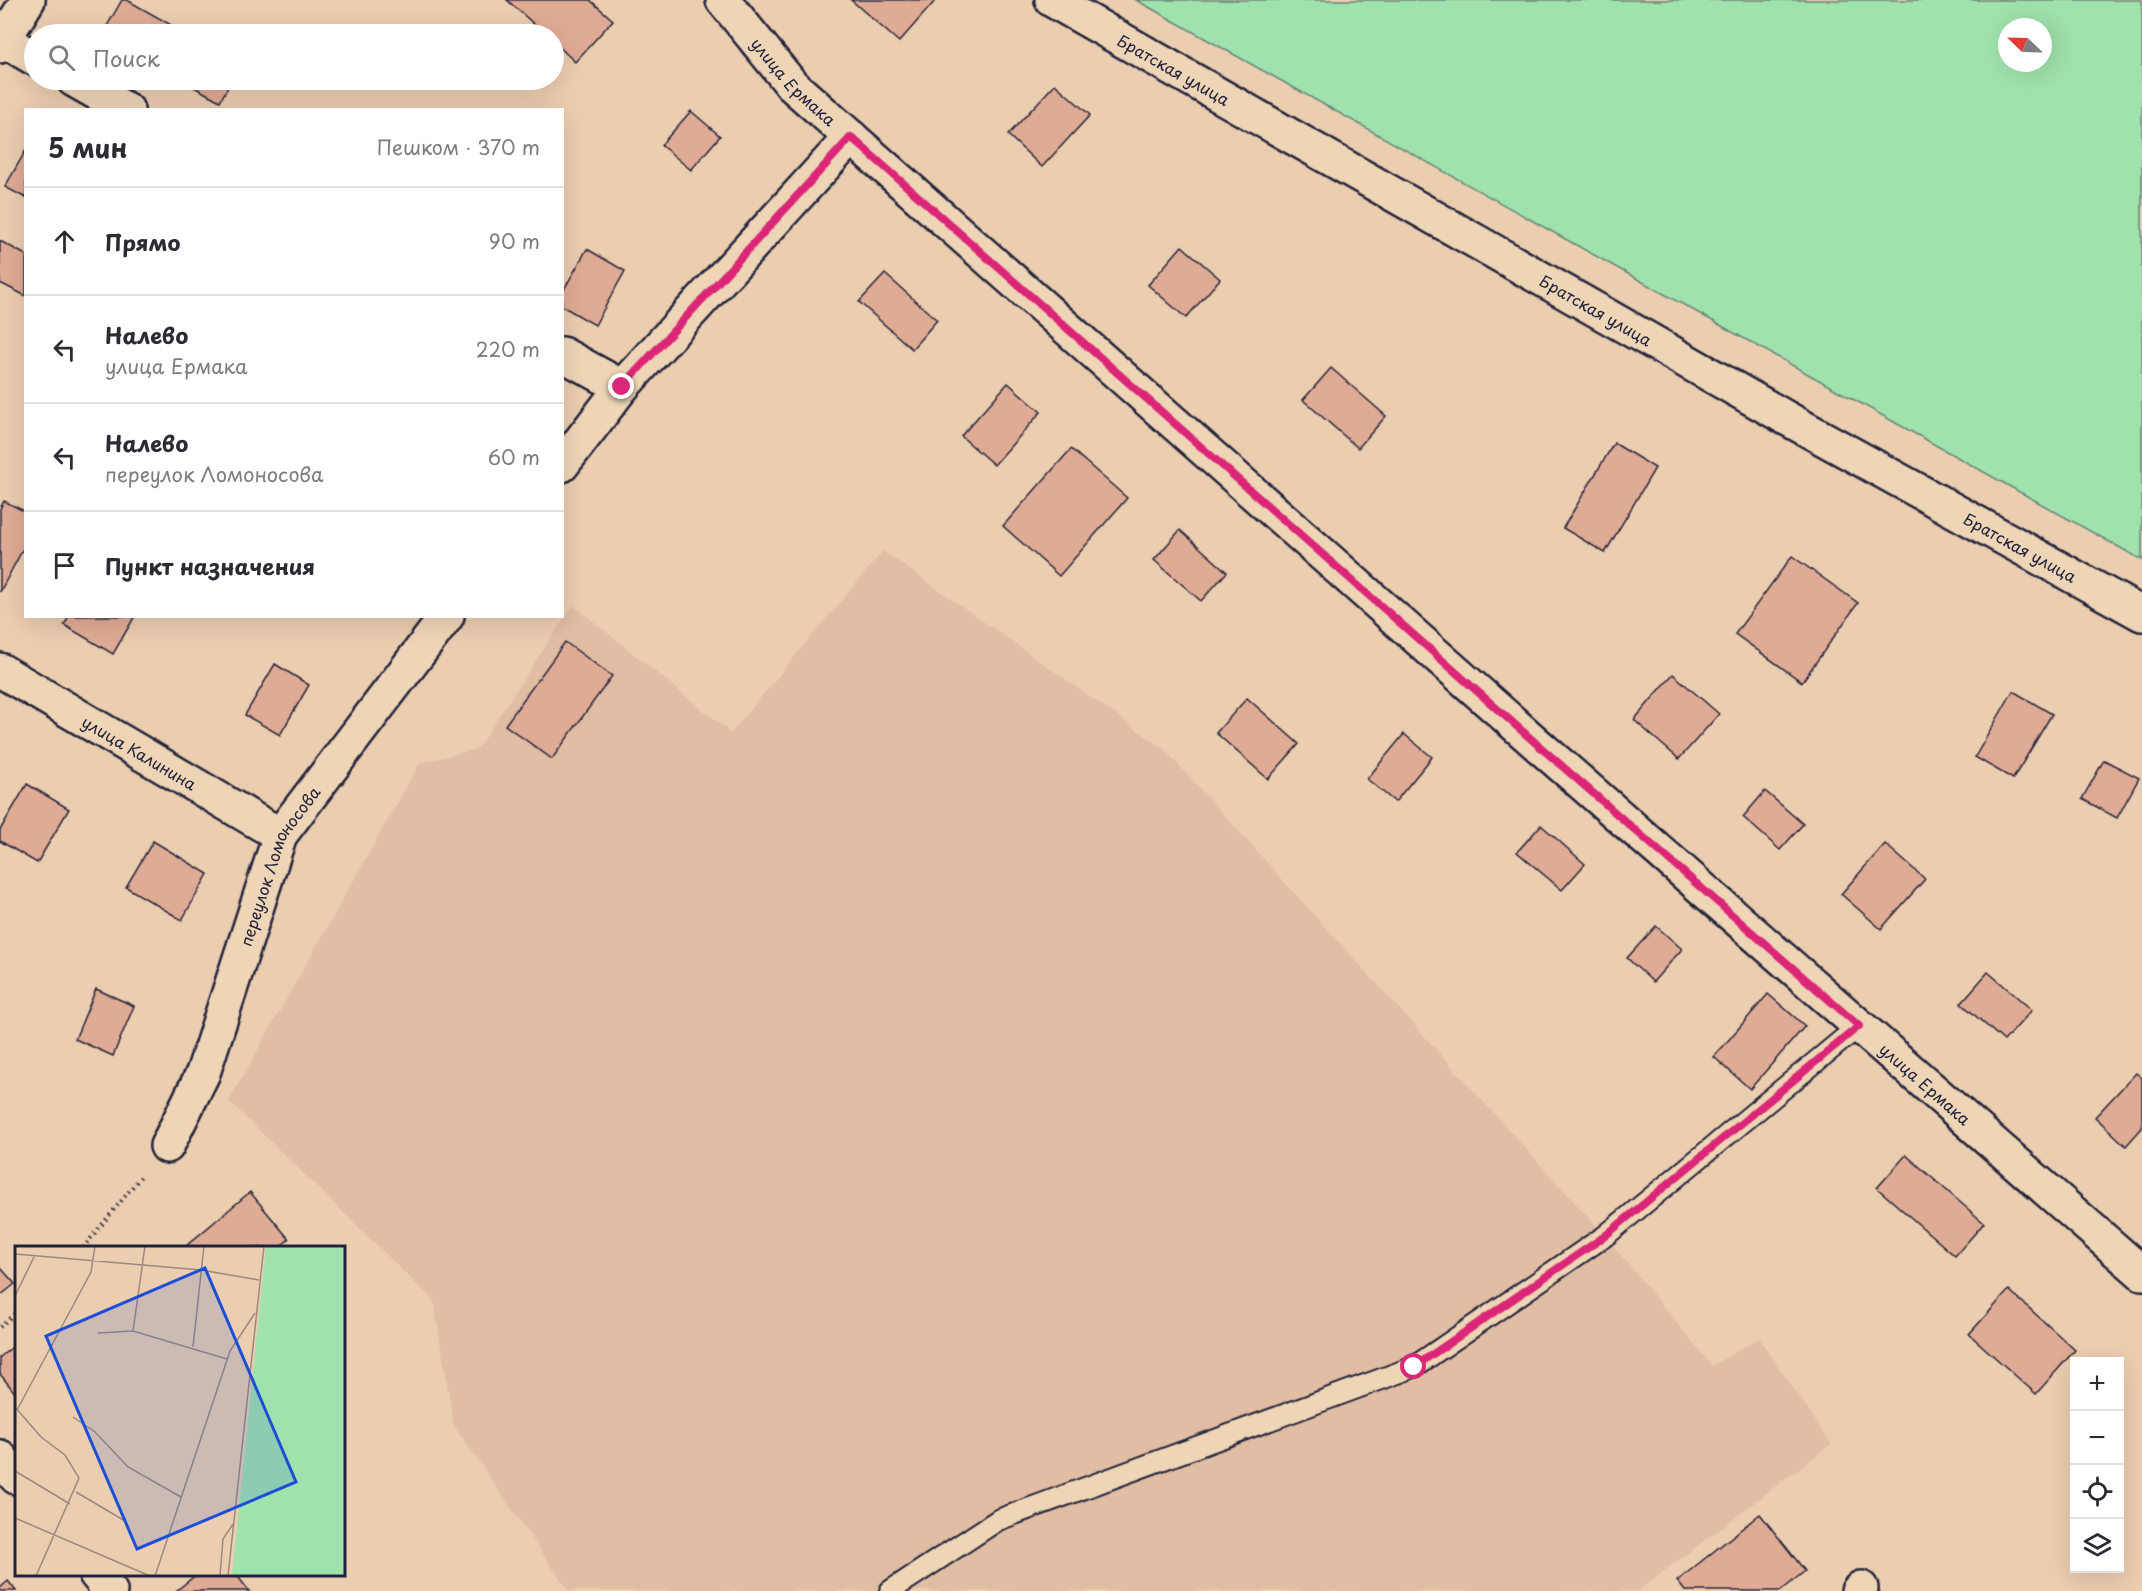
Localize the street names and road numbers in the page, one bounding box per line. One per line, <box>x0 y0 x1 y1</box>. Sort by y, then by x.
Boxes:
street label: Братская улица <box>1113 28 1234 111</box>
street label: улица Ермака <box>746 32 842 131</box>
street label: Братская улица <box>1535 268 1657 351</box>
street label: Братская улица <box>1959 506 2081 588</box>
street label: улица Калинина <box>78 709 201 795</box>
street label: переулок Ломоносова <box>233 781 325 949</box>
street label: улица Ермака <box>1874 1037 1976 1130</box>

